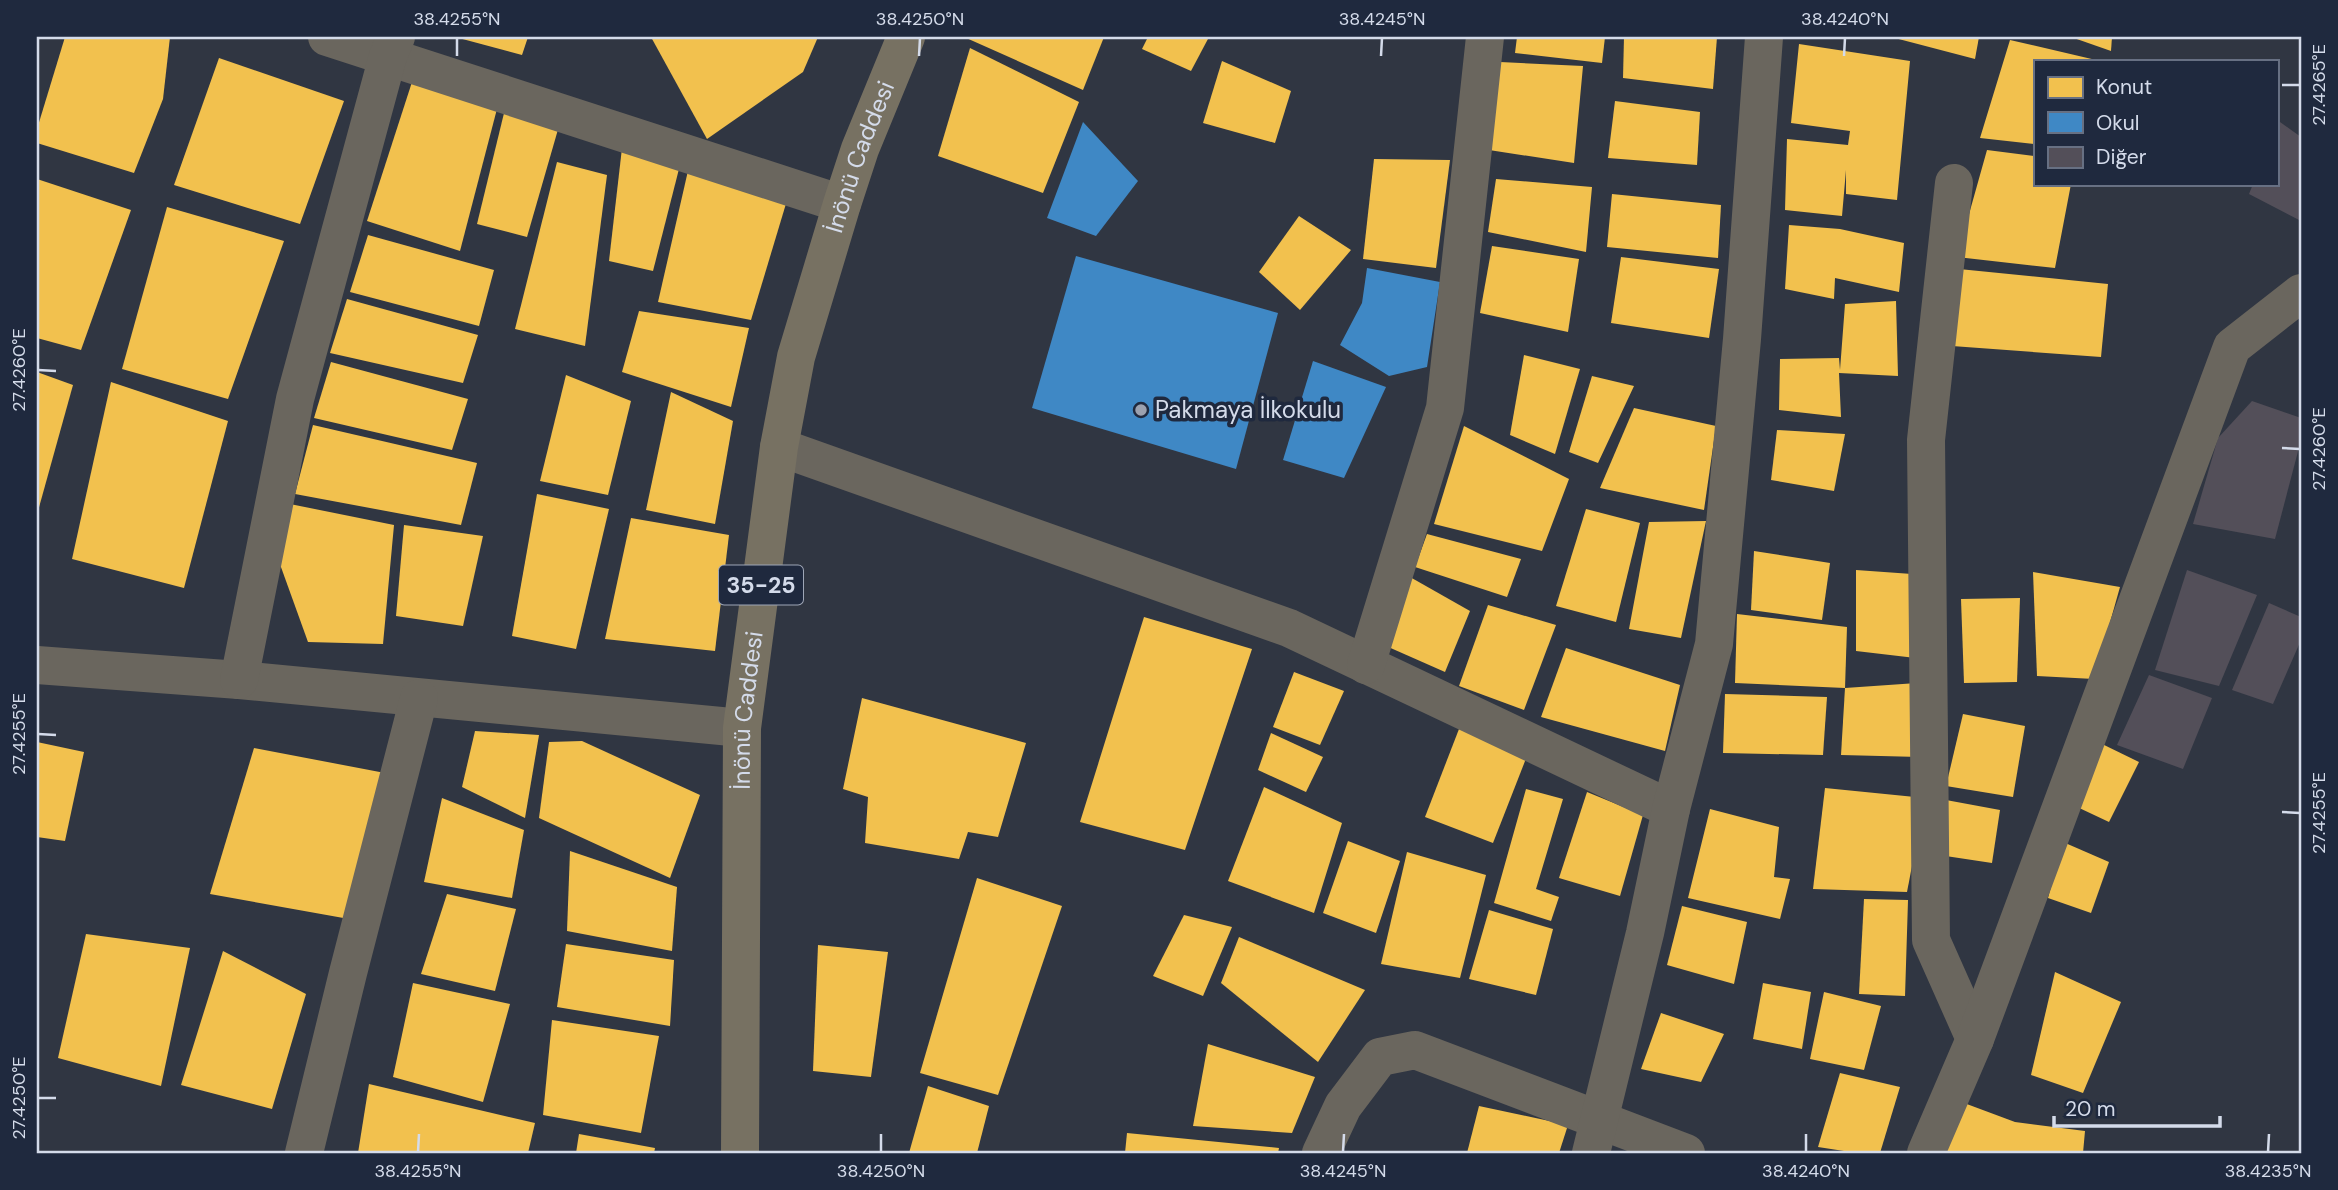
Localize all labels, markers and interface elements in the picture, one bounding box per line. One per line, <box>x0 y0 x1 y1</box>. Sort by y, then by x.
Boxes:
text: 38.4255°N <box>413 7 501 31</box>
text: 38.4250°N <box>876 7 964 31</box>
text: 38.4245°N <box>1339 7 1425 31</box>
text: 38.4240°N <box>1801 7 1889 31</box>
text: 27.4265°E <box>2307 44 2331 126</box>
legend <box>2034 60 2278 186</box>
text: Konut <box>2096 73 2152 101</box>
street label: İnönü Caddesi <box>818 76 901 237</box>
text: Okul <box>2096 109 2140 137</box>
text: Diğer <box>2096 143 2147 171</box>
text: 27.4260°E <box>7 328 31 412</box>
place label: Pakmaya İlkokulu <box>1155 394 1341 425</box>
marker: Pakmaya İlkokulu <box>1133 402 1149 418</box>
text: 27.4260°E <box>2307 407 2331 491</box>
road number: 35-25 <box>719 566 803 604</box>
street label: İnönü Caddesi <box>726 629 770 790</box>
text: 27.4255°E <box>7 693 31 775</box>
text: 27.4255°E <box>2307 772 2331 854</box>
text: 27.4250°E <box>7 1056 31 1140</box>
scale bar <box>2054 1085 2221 1129</box>
text: 20 m <box>2065 1095 2116 1123</box>
text: 38.4255°N <box>374 1159 462 1183</box>
text: 38.4250°N <box>837 1159 925 1183</box>
text: 38.4245°N <box>1300 1159 1386 1183</box>
text: 38.4240°N <box>1762 1159 1850 1183</box>
text: 38.4235°N <box>2225 1159 2311 1183</box>

